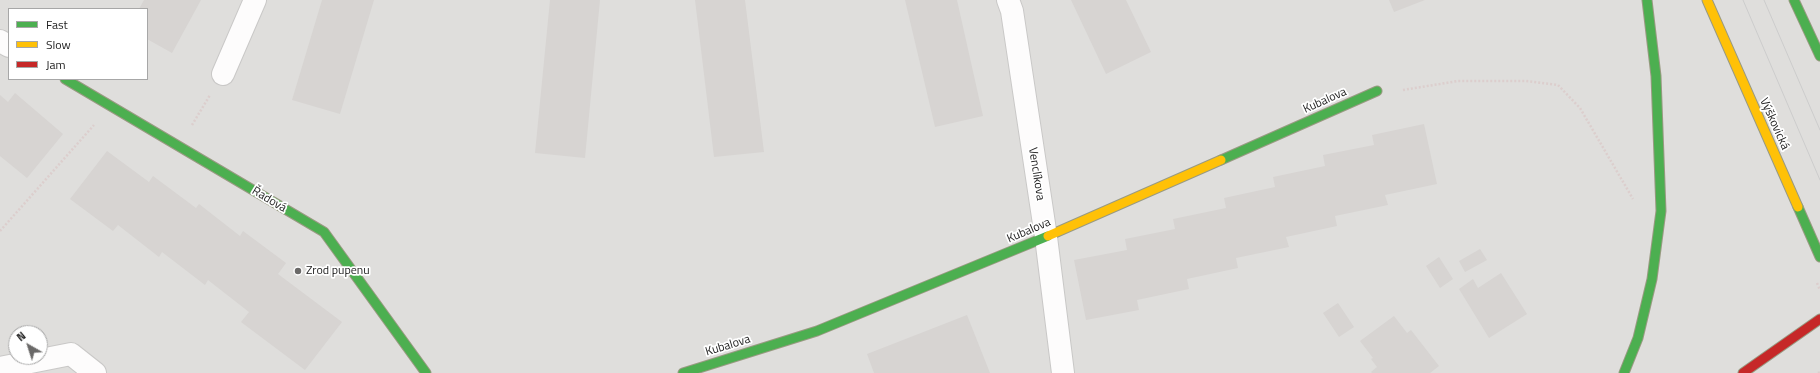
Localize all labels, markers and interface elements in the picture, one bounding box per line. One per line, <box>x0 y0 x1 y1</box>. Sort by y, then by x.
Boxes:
legend <box>8 8 148 80</box>
text: Fast <box>46 15 68 34</box>
text: Slow <box>46 35 71 54</box>
text: Jam <box>46 55 66 74</box>
street label: Kubalova <box>1301 85 1349 117</box>
street label: Výškovická <box>1756 96 1792 152</box>
street label: Venclíkova <box>1025 147 1047 201</box>
street label: Řadová <box>249 184 289 216</box>
street label: Kubalova <box>1005 215 1053 247</box>
place label: Zrod pupenu <box>306 264 370 278</box>
marker: Zrod pupenu <box>293 266 303 276</box>
north arrow <box>8 325 48 365</box>
text: N <box>13 328 29 345</box>
street label: Kubalova <box>704 332 752 360</box>

